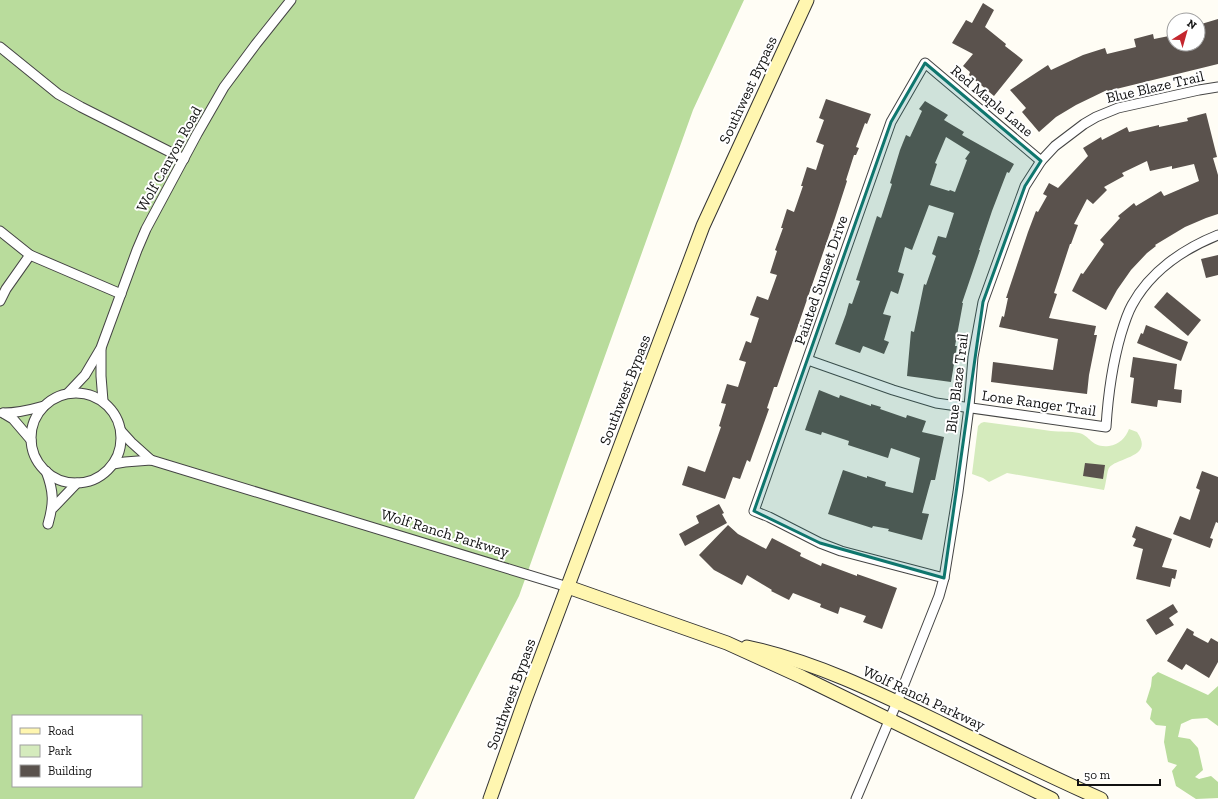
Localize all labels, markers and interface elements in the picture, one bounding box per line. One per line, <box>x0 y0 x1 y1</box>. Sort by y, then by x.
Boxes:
north arrow <box>1166 12 1206 52</box>
text: N <box>1184 17 1199 33</box>
street label: Southwest Bypass <box>715 33 781 147</box>
street label: Red Maple Lane <box>947 61 1037 141</box>
street label: Blue Blaze Trail <box>1104 67 1206 107</box>
street label: Wolf Canyon Road <box>133 102 206 215</box>
street label: Painted Sunset Drive <box>790 213 852 347</box>
street label: Southwest Bypass <box>596 332 654 448</box>
street label: Blue Blaze Trail <box>942 332 972 434</box>
street label: Lone Ranger Trail <box>981 386 1097 420</box>
street label: Wolf Ranch Parkway <box>379 505 511 561</box>
street label: Southwest Bypass <box>483 636 539 752</box>
street label: Wolf Ranch Parkway <box>860 662 988 734</box>
legend <box>12 715 142 787</box>
text: Road <box>48 724 74 738</box>
text: Park <box>48 744 73 758</box>
scale bar <box>1078 761 1160 787</box>
text: Building <box>48 764 92 778</box>
text: 50 m <box>1084 768 1111 782</box>

